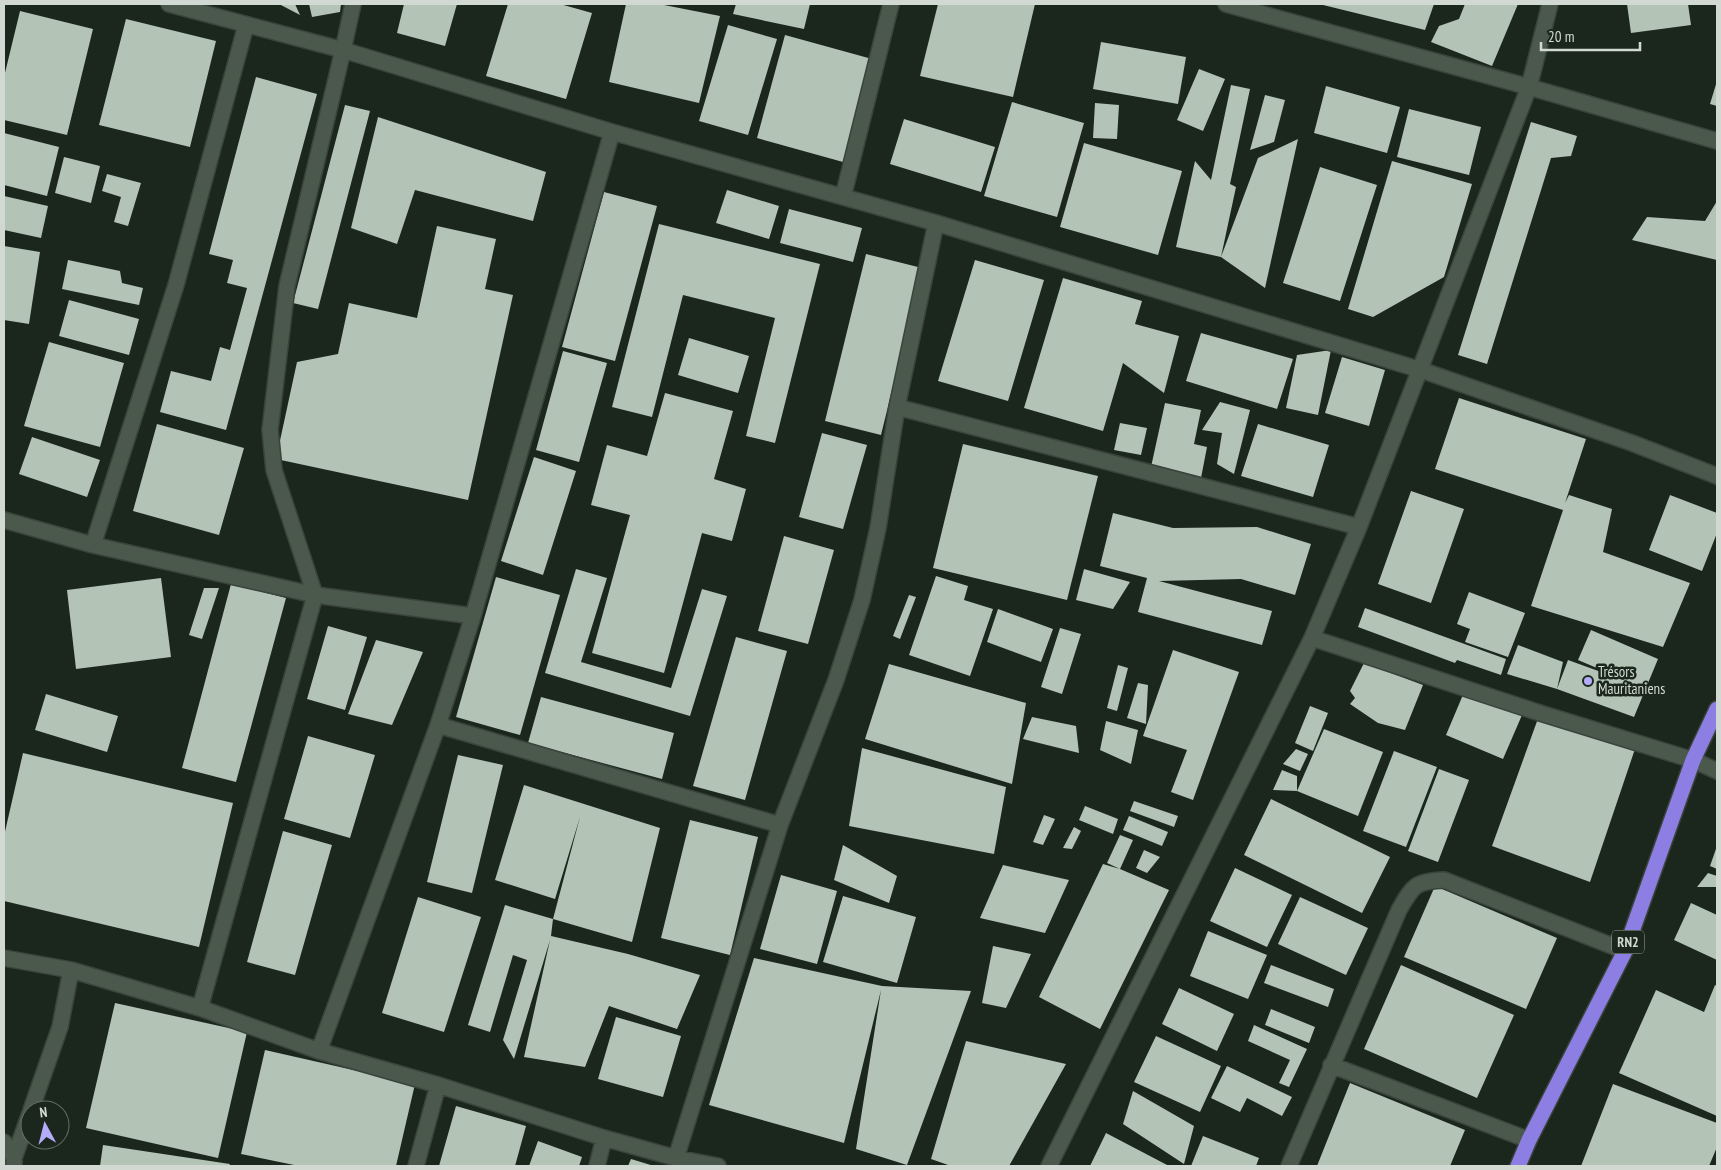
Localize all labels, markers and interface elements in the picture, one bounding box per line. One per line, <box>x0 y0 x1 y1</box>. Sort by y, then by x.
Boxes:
scale bar <box>1541 20 1640 52</box>
text: 20 m <box>1548 27 1574 46</box>
place label: Trésors Mauritaniens <box>1598 662 1665 698</box>
marker: Trésors Mauritaniens <box>1582 675 1594 687</box>
road number: RN2 <box>1612 930 1644 954</box>
north arrow <box>20 1100 70 1150</box>
text: N <box>39 1103 48 1121</box>

